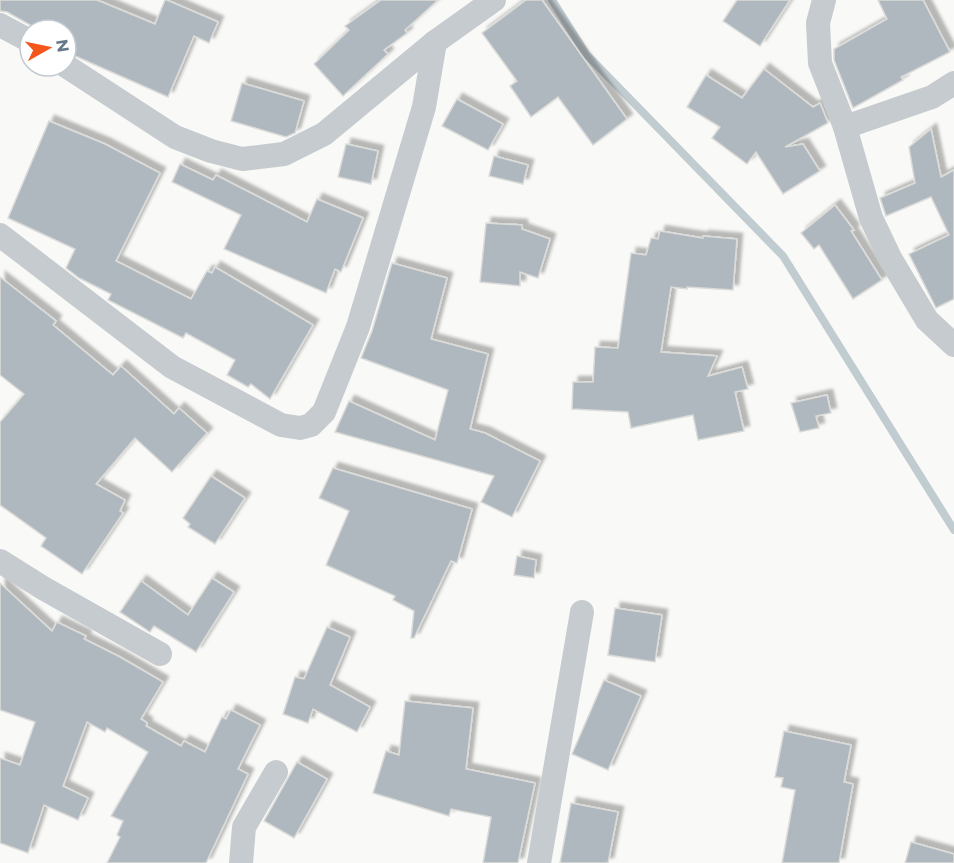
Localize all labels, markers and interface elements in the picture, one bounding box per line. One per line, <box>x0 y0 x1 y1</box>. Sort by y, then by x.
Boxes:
north arrow <box>18 18 78 78</box>
text: N <box>52 38 73 54</box>

